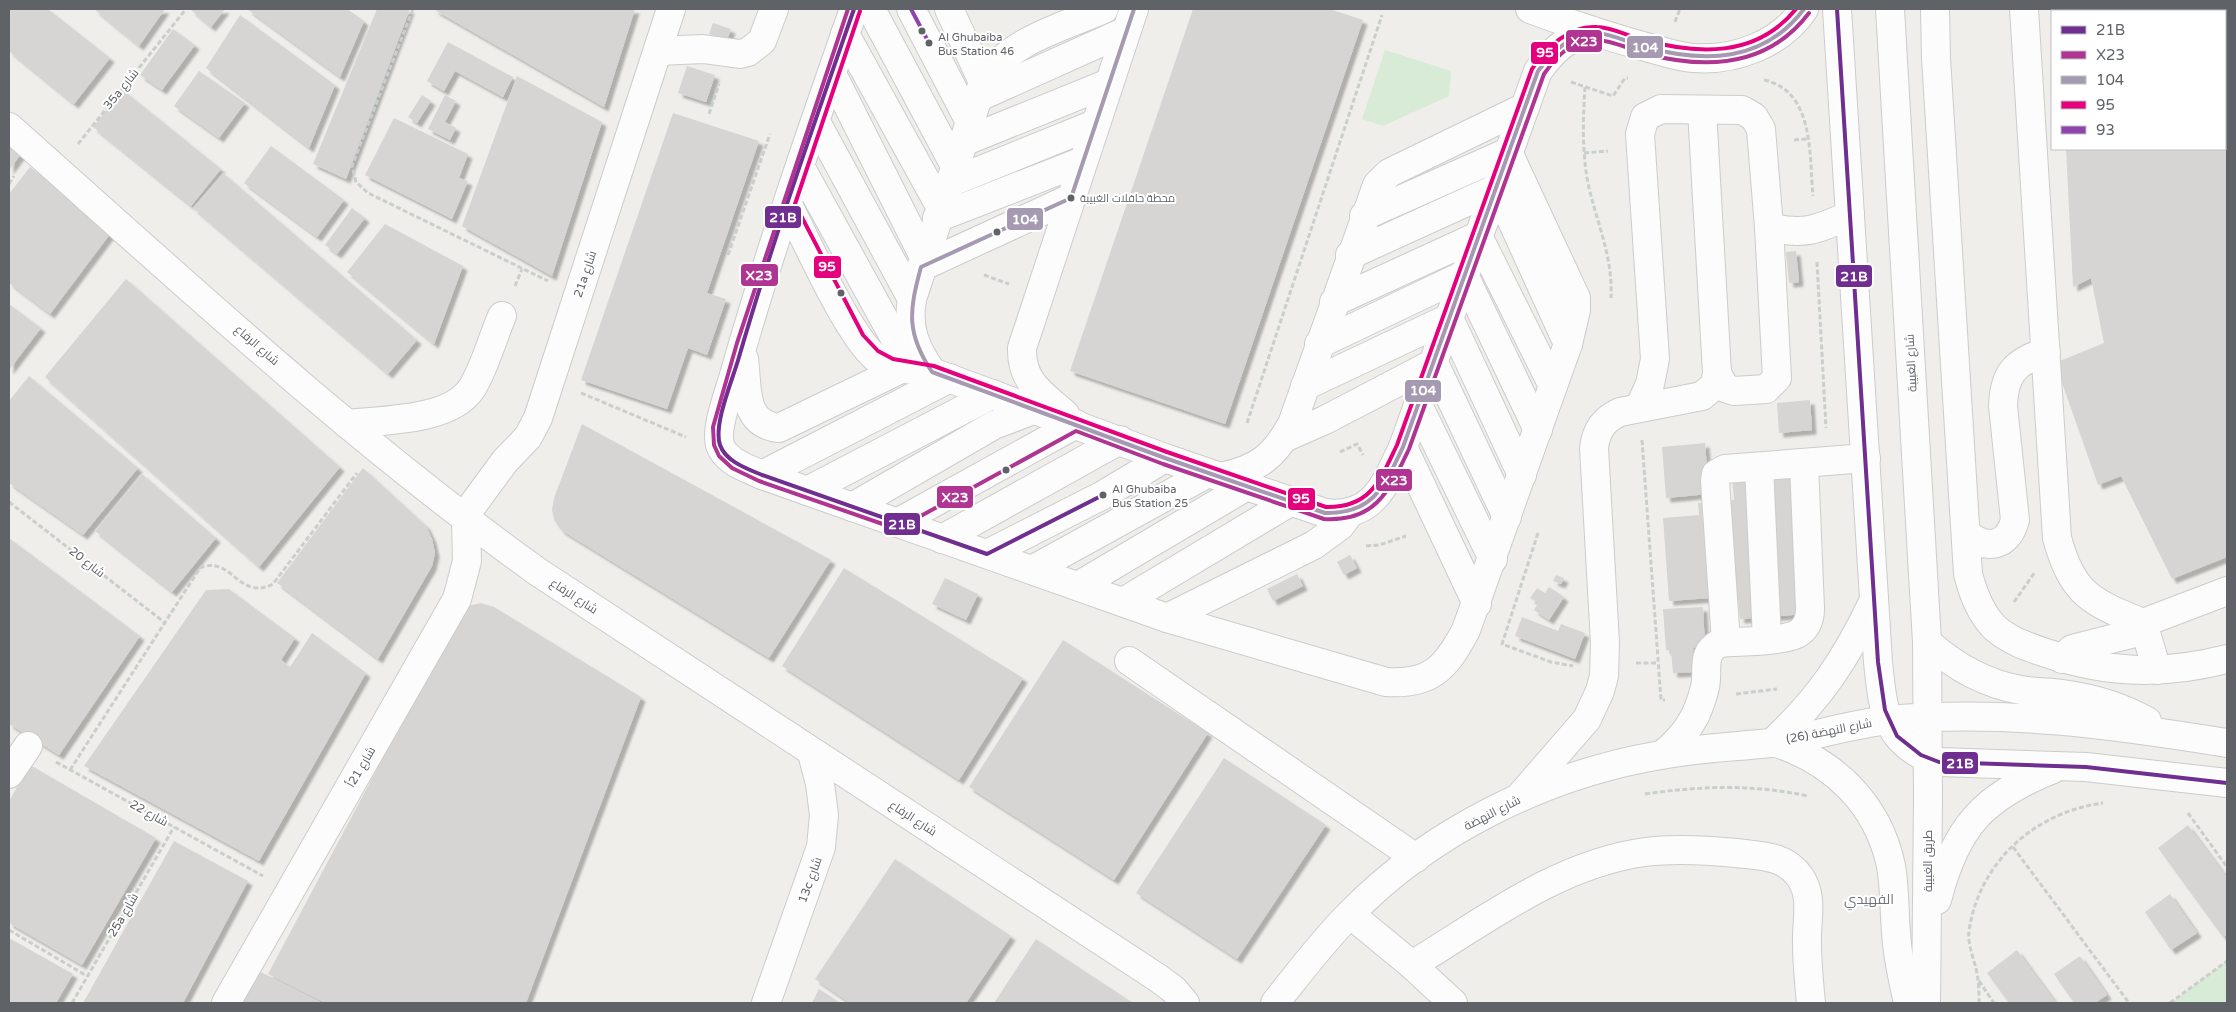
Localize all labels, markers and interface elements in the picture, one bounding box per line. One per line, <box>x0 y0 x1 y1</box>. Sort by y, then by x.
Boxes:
legend <box>2051 10 2226 150</box>
text: 21B <box>2096 21 2125 39</box>
unlabelled marker <box>917 26 927 36</box>
line badge: X23 <box>1565 29 1603 53</box>
place label: Al Ghubaiba Bus Station 46 <box>938 31 1014 58</box>
text: X23 <box>1571 33 1598 50</box>
line badge: 104 <box>1626 35 1664 59</box>
marker: Al Ghubaiba Bus Station 46 <box>924 38 934 48</box>
text: 104 <box>1632 39 1658 56</box>
line badge: 95 <box>1530 41 1559 65</box>
text: 95 <box>1536 44 1554 61</box>
text: X23 <box>2096 46 2125 64</box>
street label: 35a شارع <box>100 66 142 113</box>
text: 104 <box>2096 71 2124 89</box>
text: 95 <box>2096 96 2115 114</box>
text: 93 <box>2096 121 2115 139</box>
place label: محطة حافلات الغبيبة <box>1080 192 1175 205</box>
marker: محطة حافلات الغبيبة <box>1066 193 1076 203</box>
line badge: 21B <box>764 205 802 229</box>
line badge: 104 <box>1006 207 1044 231</box>
text: 21B <box>769 209 797 226</box>
text: 104 <box>1012 211 1038 228</box>
unlabelled marker <box>992 227 1002 237</box>
street label: 21a شارع <box>571 249 600 299</box>
line badge: 95 <box>813 255 842 279</box>
text: 95 <box>818 258 836 275</box>
line badge: X23 <box>740 263 779 287</box>
line badge: 21B <box>1835 264 1873 288</box>
text: X23 <box>746 267 773 284</box>
text: 21B <box>1840 268 1868 285</box>
unlabelled marker <box>836 288 846 298</box>
street label: شارع الرفاع <box>231 322 282 369</box>
street label: شارع الغبيبة <box>1902 334 1921 392</box>
line badge: 104 <box>1404 379 1442 403</box>
text: 104 <box>1410 382 1436 399</box>
unlabelled marker <box>1001 465 1011 475</box>
line badge: X23 <box>1375 468 1413 492</box>
text: X23 <box>1381 472 1408 489</box>
place label: Al Ghubaiba Bus Station 25 <box>1112 483 1188 510</box>
line badge: X23 <box>936 485 974 509</box>
line badge: 95 <box>1287 487 1316 511</box>
text: X23 <box>942 489 969 506</box>
marker: Al Ghubaiba Bus Station 25 <box>1098 490 1108 500</box>
text: 95 <box>1292 490 1310 507</box>
line badge: 21B <box>883 512 921 536</box>
text: 21B <box>888 516 916 533</box>
street label: شارع 20 <box>66 544 108 581</box>
street label: شارع الرفاع <box>547 575 600 617</box>
street label: شارع النهضة (26) <box>1785 716 1873 747</box>
street label: شارع 21أ <box>343 744 379 790</box>
line badge: 21B <box>1941 751 1979 775</box>
text: 21B <box>1946 755 1974 772</box>
street label: شارع النهضة <box>1461 793 1523 834</box>
street label: شارع 22 <box>127 797 171 830</box>
street label: شارع الرفاع <box>886 797 939 839</box>
street label: طريق الغبيبة <box>1921 830 1935 892</box>
street label: 13c شارع <box>795 855 826 905</box>
street label: 25a شارع <box>105 891 142 940</box>
district label: الفهيدي <box>1844 891 1894 911</box>

